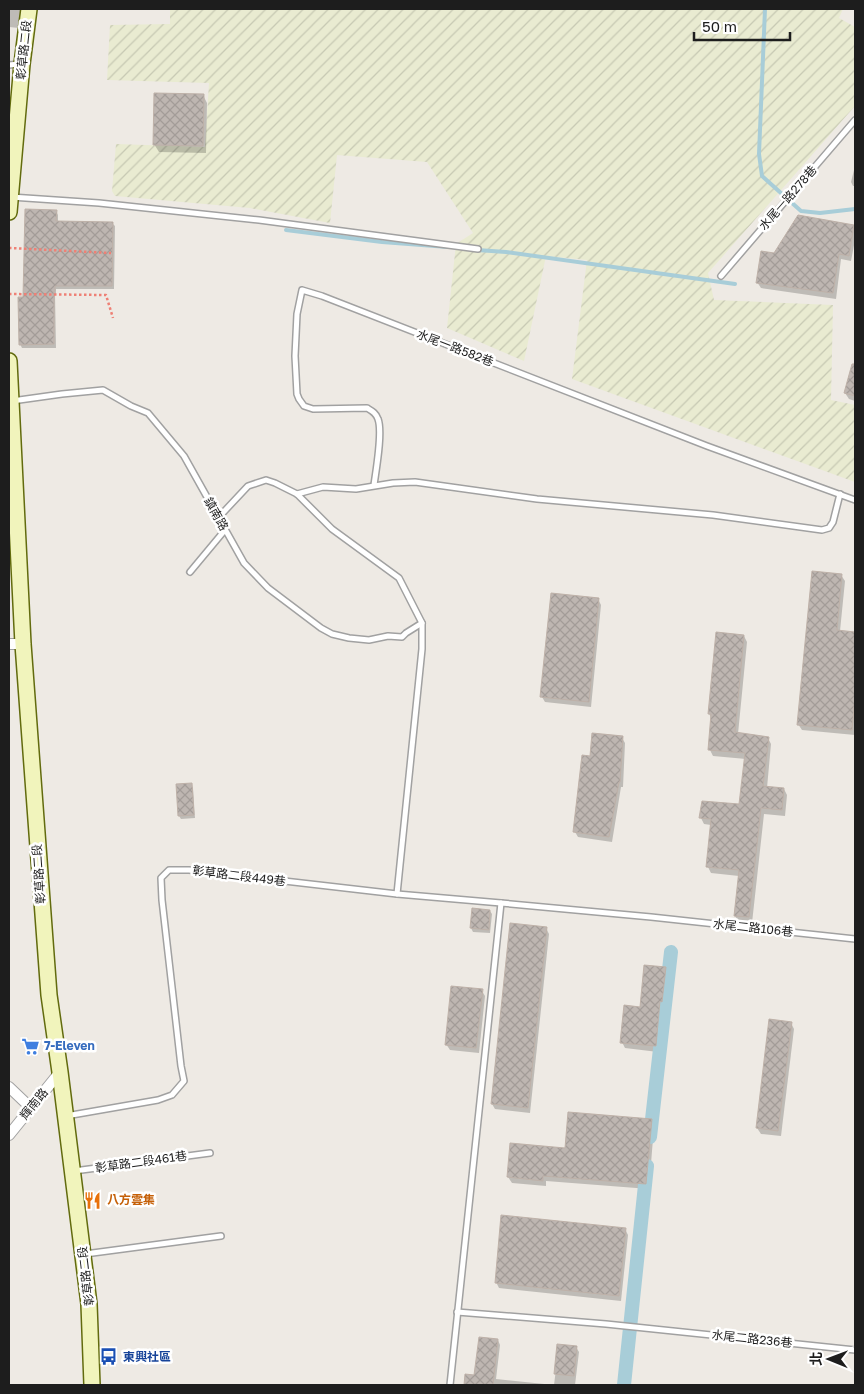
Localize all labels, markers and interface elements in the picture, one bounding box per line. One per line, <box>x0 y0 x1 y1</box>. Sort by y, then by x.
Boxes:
scale bar <box>694 10 790 42</box>
text: 50 m <box>702 17 737 35</box>
street label: 彰草路二段 <box>13 19 34 81</box>
street label: 水尾一路278巷 <box>756 162 820 233</box>
street label: 水尾一路582巷 <box>415 326 496 369</box>
street label: 鎮南路 <box>201 494 232 533</box>
street label: 彰草路二段 <box>29 844 48 904</box>
street label: 彰草路二段449巷 <box>192 862 287 889</box>
street label: 水尾二路106巷 <box>712 916 794 939</box>
supermarket icon: 7-Eleven <box>20 1036 40 1056</box>
place label: 7-Eleven <box>44 1038 95 1053</box>
street label: 輝南路 <box>16 1085 51 1122</box>
street label: 彰草路二段461巷 <box>94 1148 188 1175</box>
restaurant icon: 八方雲集 <box>83 1190 103 1210</box>
place label: 八方雲集 <box>107 1192 155 1207</box>
street label: 彰草路二段 <box>74 1245 97 1307</box>
street label: 水尾二路236巷 <box>711 1327 793 1350</box>
north arrow <box>804 1334 854 1384</box>
bus stop icon: 東興社區 <box>99 1347 119 1367</box>
place label: 東興社區 <box>123 1349 171 1364</box>
text: 北 <box>807 1352 824 1366</box>

